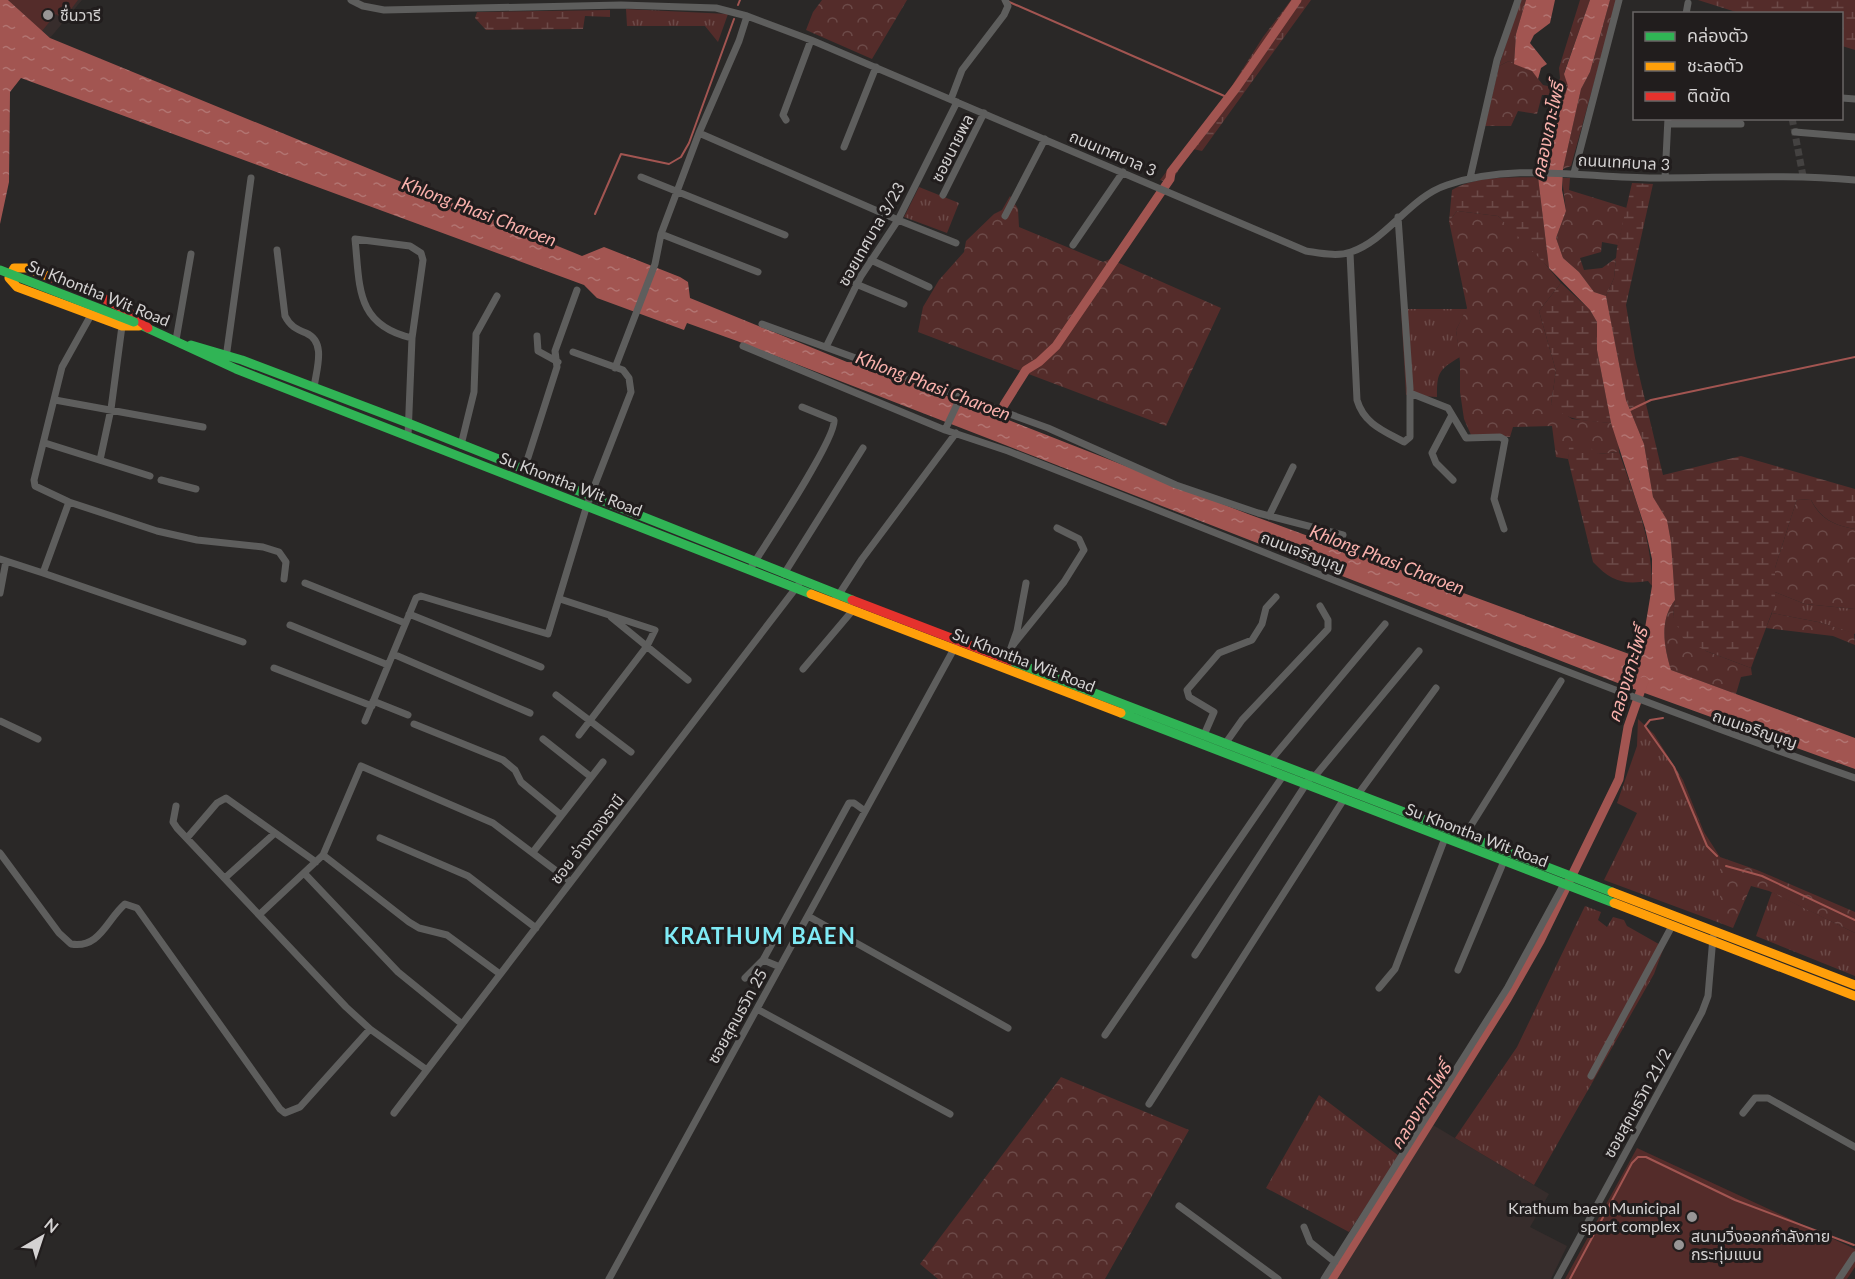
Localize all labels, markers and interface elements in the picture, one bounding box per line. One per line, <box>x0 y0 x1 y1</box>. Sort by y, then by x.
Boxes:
place label: ชื่นวารี <box>60 4 101 24</box>
marker: ชื่นวารี <box>41 8 55 22</box>
legend <box>1633 12 1843 120</box>
text: คล่องตัว <box>1687 24 1749 46</box>
text: ชะลอตัว <box>1687 54 1744 76</box>
water label: คลองเกาะโพธิ์ <box>1526 75 1569 181</box>
text: ติดขัด <box>1687 84 1730 106</box>
street label: ซอยนายพล <box>926 111 977 185</box>
street label: ถนนเทศบาล 3 <box>1067 126 1159 179</box>
street label: ถนนเทศบาล 3 <box>1577 150 1671 173</box>
water label: Khlong Phasi Charoen <box>399 171 560 251</box>
street label: ซอยเทศบาล 3/23 <box>833 179 908 289</box>
street label: Su Khontha Wit Road <box>26 255 173 330</box>
water label: Khlong Phasi Charoen <box>853 345 1014 425</box>
street label: Su Khontha Wit Road <box>497 448 645 519</box>
water label: Khlong Phasi Charoen <box>1307 519 1468 599</box>
street label: ถนนเจริญบุญ <box>1258 527 1348 577</box>
water label: คลองเกาะโพธิ์ <box>1602 619 1653 725</box>
street label: Su Khontha Wit Road <box>950 624 1098 695</box>
street label: ถนนเจริญบุญ <box>1710 705 1800 753</box>
street label: ซอย อ่างทองธานี <box>546 790 627 887</box>
street label: Su Khontha Wit Road <box>1403 799 1551 870</box>
district label: KRATHUM BAEN <box>664 922 856 949</box>
street label: ซอยสุคนธวิท 25 <box>703 965 771 1067</box>
street label: ซอยสุคนธวิท 21/2 <box>1599 1045 1675 1161</box>
water label: คลองเกาะโพธิ์ <box>1385 1053 1458 1153</box>
place label: Krathum baen Municipal sport complex <box>1508 1198 1680 1235</box>
north arrow <box>12 1207 72 1267</box>
marker: Krathum baen Municipal sport complex <box>1685 1210 1699 1224</box>
text: N <box>41 1214 63 1236</box>
place label: สนามวิ่งออกกำลังกาย กระทุ่มแบน <box>1691 1226 1830 1264</box>
marker: สนามวิ่งออกกำลังกาย กระทุ่มแบน <box>1672 1238 1686 1252</box>

